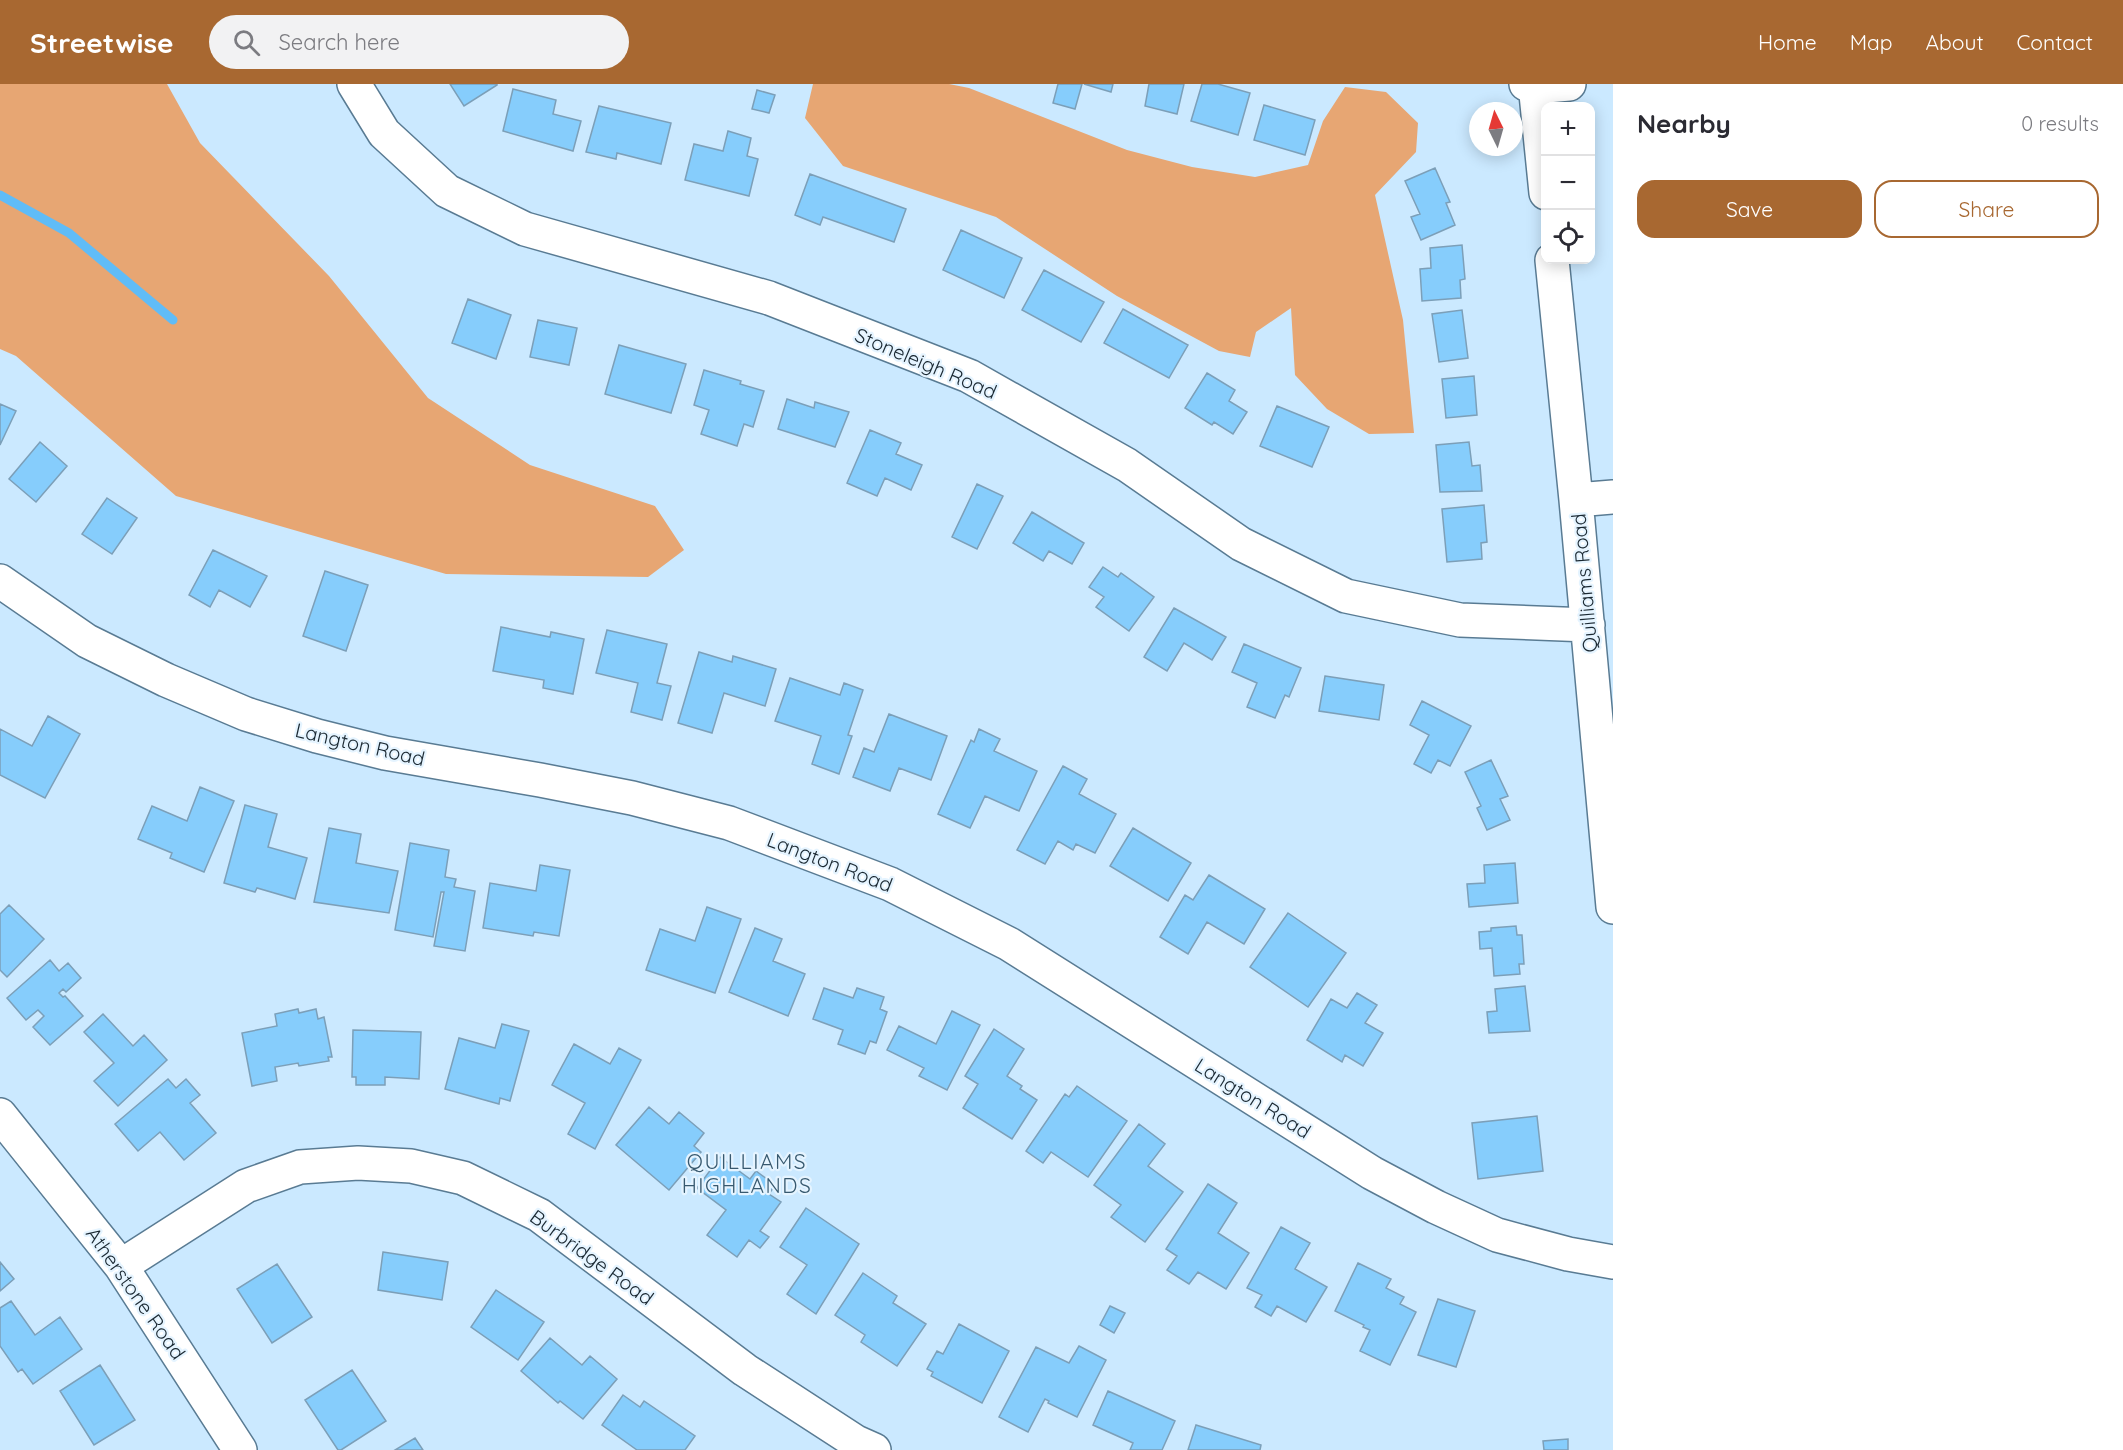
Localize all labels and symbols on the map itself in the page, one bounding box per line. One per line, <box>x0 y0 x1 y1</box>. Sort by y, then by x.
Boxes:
north arrow <box>1469 102 1523 156</box>
street label: Stoneleigh Road <box>851 322 1001 404</box>
street label: Quilliams Road <box>1565 512 1603 654</box>
street label: Langton Road <box>293 717 427 771</box>
street label: Langton Road <box>764 827 896 897</box>
street label: Langton Road <box>1190 1052 1316 1144</box>
district label: QUILLIAMS HIGHLANDS <box>682 1148 812 1198</box>
street label: Burbridge Road <box>525 1204 659 1310</box>
street label: Atherstone Road <box>81 1222 191 1364</box>

